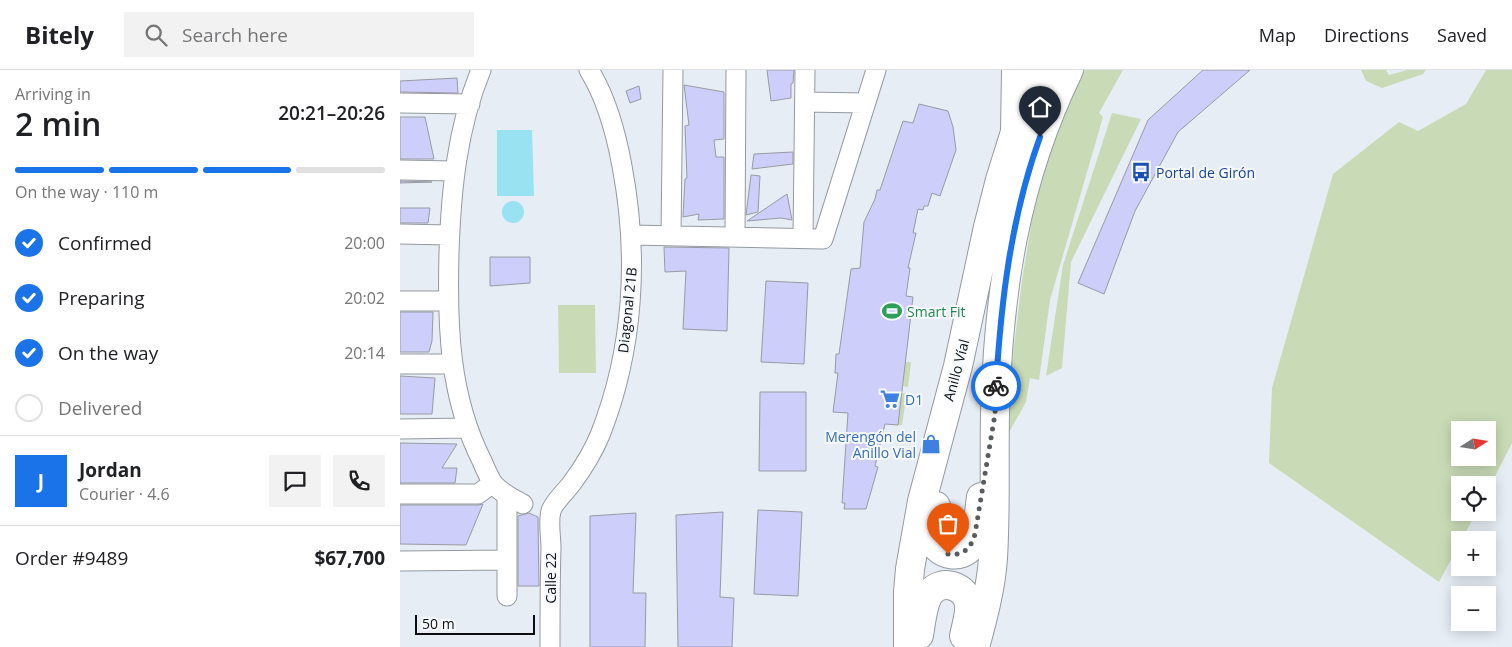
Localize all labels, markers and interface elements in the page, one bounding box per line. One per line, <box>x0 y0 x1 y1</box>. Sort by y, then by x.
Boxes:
search box <box>124 12 474 57</box>
text: Bitely <box>25 18 94 51</box>
icon: search <box>142 21 170 49</box>
text: Search here <box>182 22 288 48</box>
text: Map <box>1259 23 1296 47</box>
text: Directions <box>1324 23 1409 47</box>
text: Saved <box>1437 23 1487 47</box>
text: Arriving in <box>15 83 91 105</box>
pin <box>1019 86 1061 137</box>
icon: home <box>1026 93 1054 121</box>
text: 20:21–20:26 <box>278 100 385 126</box>
text: 2 min <box>15 102 101 145</box>
bus stop icon: Portal de Girón <box>1130 161 1152 183</box>
place label: Portal de Girón <box>1156 163 1255 182</box>
text: On the way · 110 m <box>15 181 158 203</box>
icon: check <box>15 229 43 257</box>
text: Confirmed <box>58 230 152 256</box>
text: 20:00 <box>344 232 385 254</box>
street label: Diagonal 21B <box>613 266 641 354</box>
icon: check <box>15 284 43 312</box>
text: Preparing <box>58 285 145 311</box>
text: 20:02 <box>344 287 385 309</box>
sports icon: Smart Fit <box>881 300 903 322</box>
place label: Smart Fit <box>907 302 966 321</box>
street label: Anillo Víal <box>939 337 973 403</box>
icon: check <box>15 339 43 367</box>
text: On the way <box>58 340 158 366</box>
text: 20:14 <box>344 342 385 364</box>
courier <box>971 361 1021 411</box>
icon: bike <box>982 372 1010 400</box>
supermarket icon: D1 <box>879 388 901 410</box>
place label: D1 <box>905 390 923 409</box>
text: Delivered <box>58 395 142 421</box>
north arrow <box>1451 421 1496 466</box>
map controls <box>1451 421 1496 631</box>
place label: Merengón del Anillo Vial <box>825 427 916 462</box>
shop icon: Merengón del Anillo Vial <box>920 433 942 455</box>
button: chat <box>269 455 321 507</box>
button: phone <box>333 455 385 507</box>
text: Jordan <box>79 457 142 483</box>
text: J <box>38 468 44 494</box>
button: locate <box>1451 476 1496 521</box>
text: Courier · 4.6 <box>79 483 170 505</box>
pin <box>927 503 969 554</box>
icon: bag <box>934 510 962 538</box>
button: + <box>1451 531 1496 576</box>
text: Order #9489 <box>15 545 128 571</box>
text: $67,700 <box>314 545 385 571</box>
street label: Calle 22 <box>541 552 560 604</box>
button: − <box>1451 586 1496 631</box>
scale bar <box>415 612 535 635</box>
text: 50 m <box>422 614 455 633</box>

